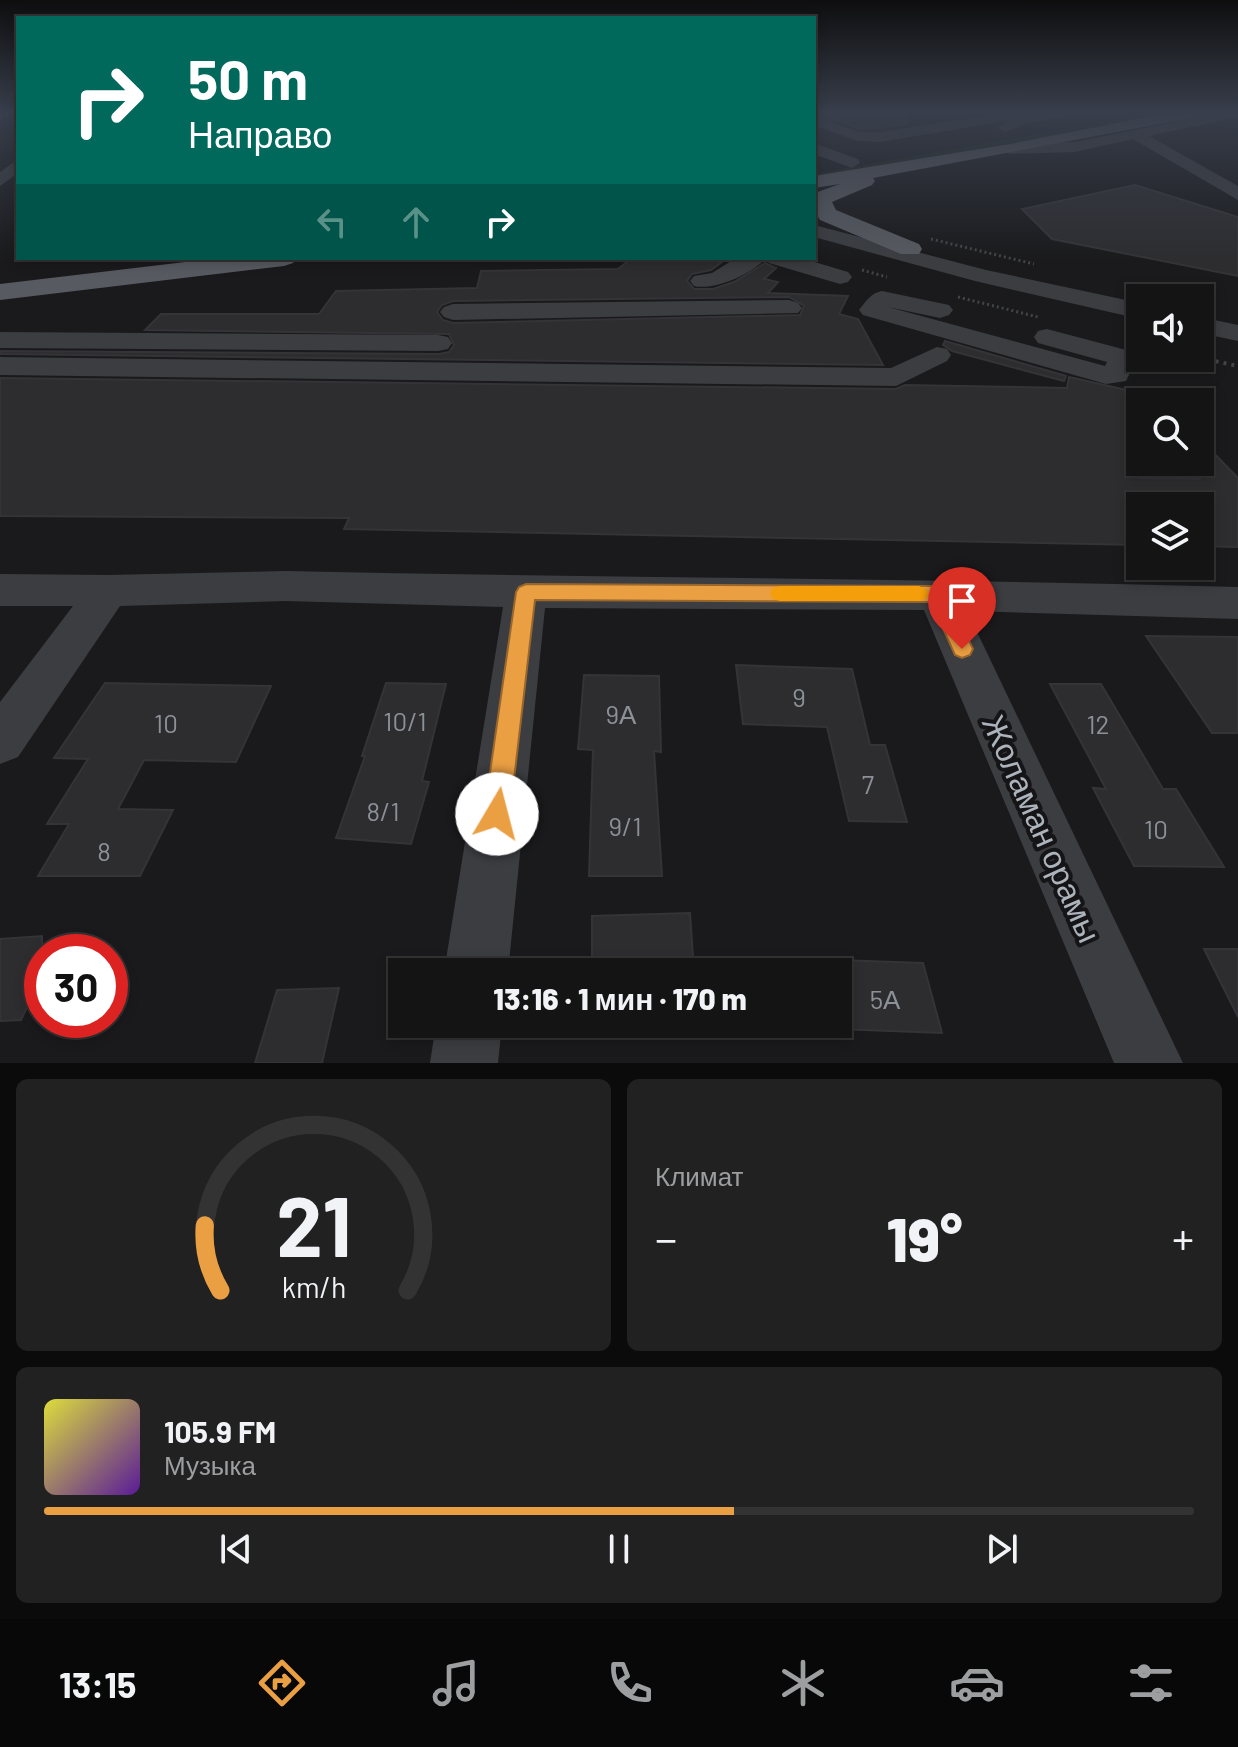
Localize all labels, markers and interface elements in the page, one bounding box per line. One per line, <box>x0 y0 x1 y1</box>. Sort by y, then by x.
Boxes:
text: 50 m <box>188 44 308 111</box>
icon: right <box>56 48 160 152</box>
text: Направо <box>188 112 332 155</box>
icon: left <box>310 200 354 244</box>
icon: ahead <box>394 200 438 244</box>
icon: right <box>478 200 522 244</box>
map controls <box>1126 284 1214 580</box>
button: sound <box>1126 284 1214 372</box>
button: search <box>1126 388 1214 476</box>
button: layers <box>1126 492 1214 580</box>
pin <box>928 567 996 649</box>
icon: arrive <box>940 579 984 623</box>
house number: 9 <box>792 681 806 712</box>
house number: 9А <box>606 698 637 729</box>
house number: 10/1 <box>383 705 427 736</box>
house number: 10 <box>154 707 178 738</box>
street label: Жоламан орамы <box>975 708 1110 948</box>
house number: 12 <box>1086 708 1110 739</box>
house number: 7 <box>862 768 874 799</box>
position arrow <box>455 772 539 856</box>
house number: 8/1 <box>366 795 400 826</box>
house number: 9/1 <box>608 810 642 841</box>
house number: 10 <box>1144 813 1168 844</box>
house number: 8 <box>97 835 111 866</box>
speed limit sign: 30 <box>24 934 128 1038</box>
text: 13:16 · 1 мин · 170 m <box>493 980 747 1016</box>
house number: 5А <box>870 983 901 1014</box>
text: Климат <box>655 1160 744 1191</box>
text: 21 <box>276 1174 351 1274</box>
text: 19° <box>887 1202 962 1274</box>
text: − <box>655 1211 677 1264</box>
text: + <box>1172 1211 1194 1264</box>
text: km/h <box>281 1269 346 1304</box>
text: 105.9 FM <box>164 1413 276 1449</box>
text: Музыка <box>164 1449 256 1480</box>
icon: previous <box>214 1527 258 1571</box>
icon: pause <box>597 1527 641 1571</box>
icon: next <box>980 1527 1024 1571</box>
icon: directions <box>254 1655 310 1711</box>
icon: music <box>428 1655 484 1711</box>
icon: phone <box>602 1655 658 1711</box>
icon: climate <box>775 1655 831 1711</box>
icon: car <box>949 1655 1005 1711</box>
icon: filters <box>1123 1655 1179 1711</box>
text: 13:15 <box>59 1662 136 1705</box>

